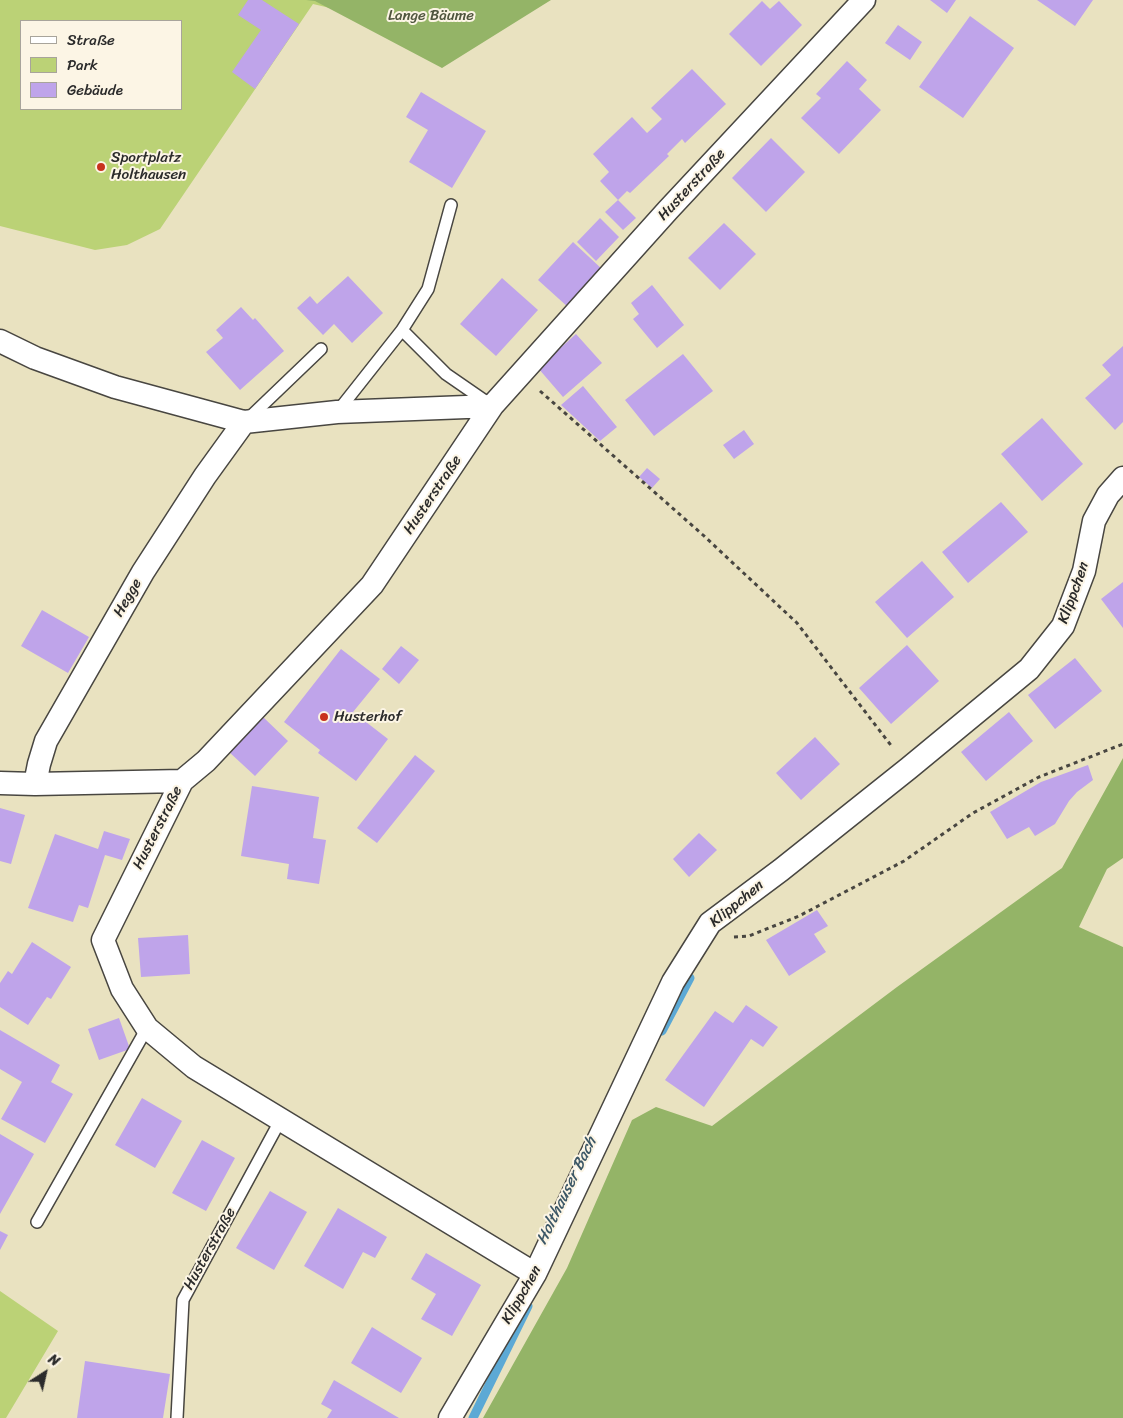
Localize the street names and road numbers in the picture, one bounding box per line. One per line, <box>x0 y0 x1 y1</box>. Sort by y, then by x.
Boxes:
street label: Husterstraße <box>654 146 730 224</box>
street label: Husterstraße <box>400 452 466 538</box>
street label: Klippchen <box>1054 560 1094 626</box>
street label: Hegge <box>110 576 146 620</box>
street label: Husterstraße <box>129 783 187 873</box>
street label: Klippchen <box>706 877 768 931</box>
street label: Husterstraße <box>180 1205 240 1293</box>
street label: Klippchen <box>498 1263 546 1327</box>

